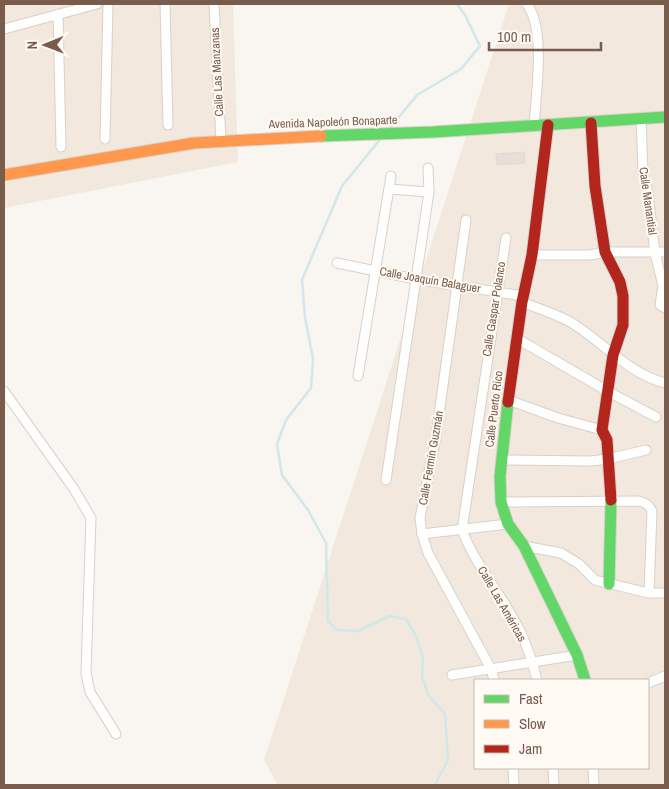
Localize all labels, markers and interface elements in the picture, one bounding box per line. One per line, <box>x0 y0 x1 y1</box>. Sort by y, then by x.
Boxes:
north arrow <box>20 20 70 70</box>
scale bar <box>489 20 602 52</box>
text: 100 m <box>497 26 531 47</box>
street label: Calle Las Manzanas <box>207 27 227 117</box>
text: N <box>23 41 41 50</box>
street label: Avenida Napoleón Bonaparte <box>267 112 398 132</box>
street label: Calle Manantial <box>635 166 661 236</box>
street label: Calle Gaspar Polanco <box>479 260 509 358</box>
street label: Calle Joaquín Balaguer <box>378 263 482 297</box>
street label: Calle Puerto Rico <box>481 370 507 448</box>
street label: Calle Fermín Guzmán <box>415 409 447 507</box>
street label: Calle Las Américas <box>474 563 530 645</box>
legend <box>474 679 649 769</box>
text: Fast <box>519 688 543 709</box>
text: Slow <box>519 713 546 734</box>
text: Jam <box>519 738 542 759</box>

